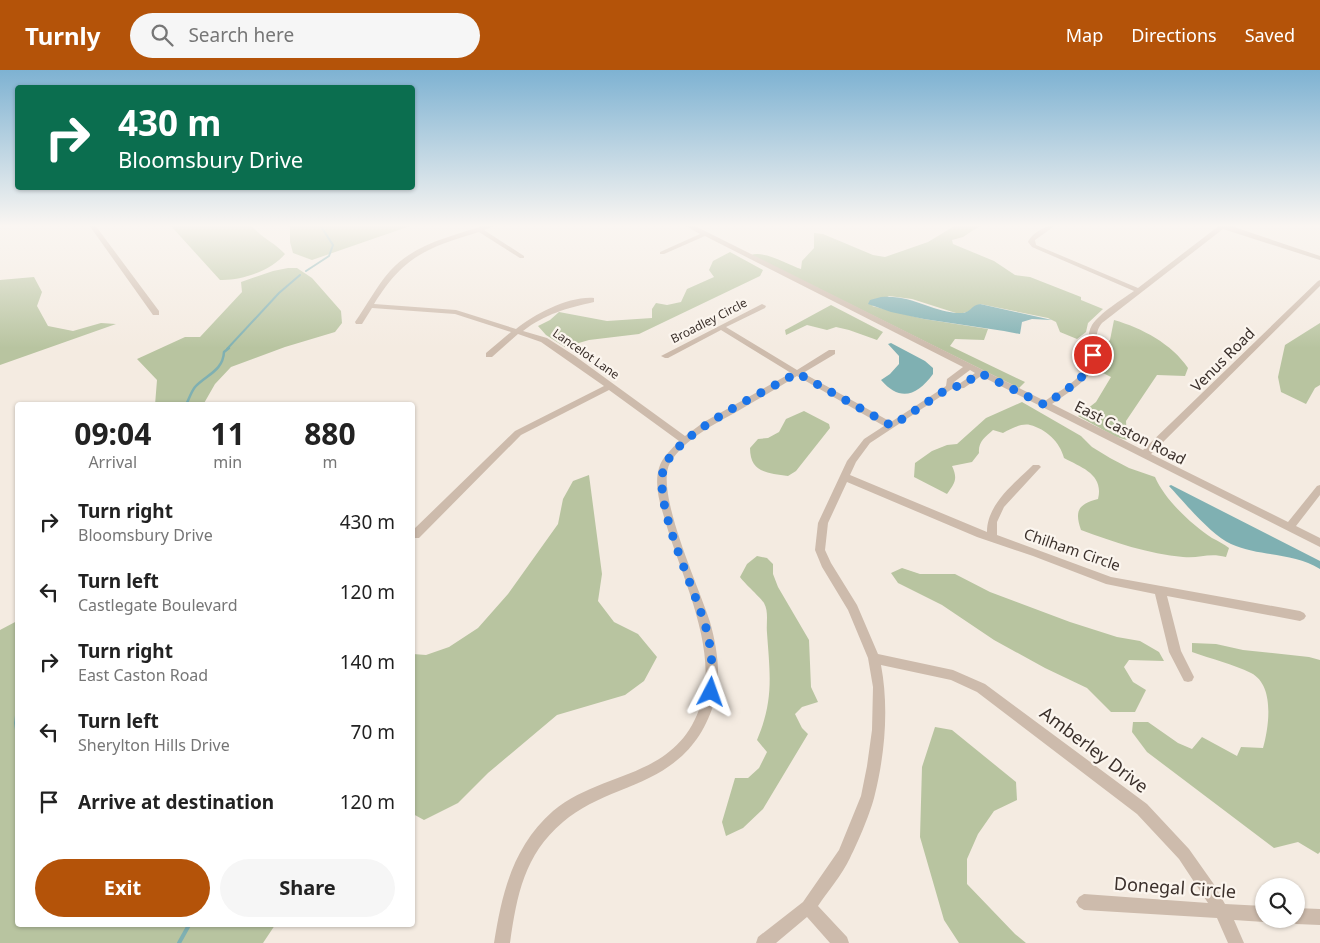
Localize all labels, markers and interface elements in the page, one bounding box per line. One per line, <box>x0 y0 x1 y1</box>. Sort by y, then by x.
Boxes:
search box <box>130 13 480 58</box>
text: Turnly <box>25 19 100 52</box>
icon: search <box>148 21 176 49</box>
text: Search here <box>188 22 294 48</box>
text: Map <box>1066 23 1103 47</box>
text: Directions <box>1131 23 1217 47</box>
text: Saved <box>1245 23 1295 47</box>
text: 430 m <box>118 99 221 146</box>
icon: right <box>35 105 100 170</box>
text: Bloomsbury Drive <box>118 144 303 174</box>
street label: Broadley Circle <box>668 294 750 347</box>
street label: Venus Road <box>1186 323 1259 396</box>
street label: Lancelot Lane <box>549 324 623 383</box>
pin <box>1072 334 1114 376</box>
icon: arrive <box>1079 341 1107 369</box>
street label: East Caston Road <box>1072 395 1189 469</box>
text: 09:04 <box>74 413 151 454</box>
text: 11 <box>211 413 245 454</box>
text: 880 <box>304 413 356 454</box>
text: Arrival <box>88 451 137 473</box>
text: min <box>213 451 242 473</box>
text: m <box>322 451 337 473</box>
text: Turn right <box>78 498 173 524</box>
icon: right <box>35 508 63 536</box>
text: 430 m <box>340 509 395 535</box>
street label: Chilham Circle <box>1021 523 1123 575</box>
text: Bloomsbury Drive <box>78 524 213 546</box>
text: Turn left <box>78 568 159 594</box>
icon: left <box>35 578 63 606</box>
text: 120 m <box>340 579 395 605</box>
text: Castlegate Boulevard <box>78 594 238 616</box>
text: Turn right <box>78 638 173 664</box>
icon: right <box>35 648 63 676</box>
text: 140 m <box>340 649 395 675</box>
text: East Caston Road <box>78 664 208 686</box>
position arrow <box>684 665 736 717</box>
street label: Amberley Drive <box>1036 701 1154 798</box>
text: Turn left <box>78 708 159 734</box>
icon: left <box>35 718 63 746</box>
text: 70 m <box>351 719 395 745</box>
text: Sherylton Hills Drive <box>78 734 230 756</box>
icon: arrive <box>35 788 63 816</box>
text: Arrive at destination <box>78 789 274 815</box>
text: 120 m <box>340 789 395 815</box>
button: Exit <box>35 859 210 917</box>
button: Share <box>220 859 395 917</box>
street label: Donegal Circle <box>1113 871 1237 903</box>
map controls <box>1255 878 1305 928</box>
button: search <box>1255 878 1305 928</box>

